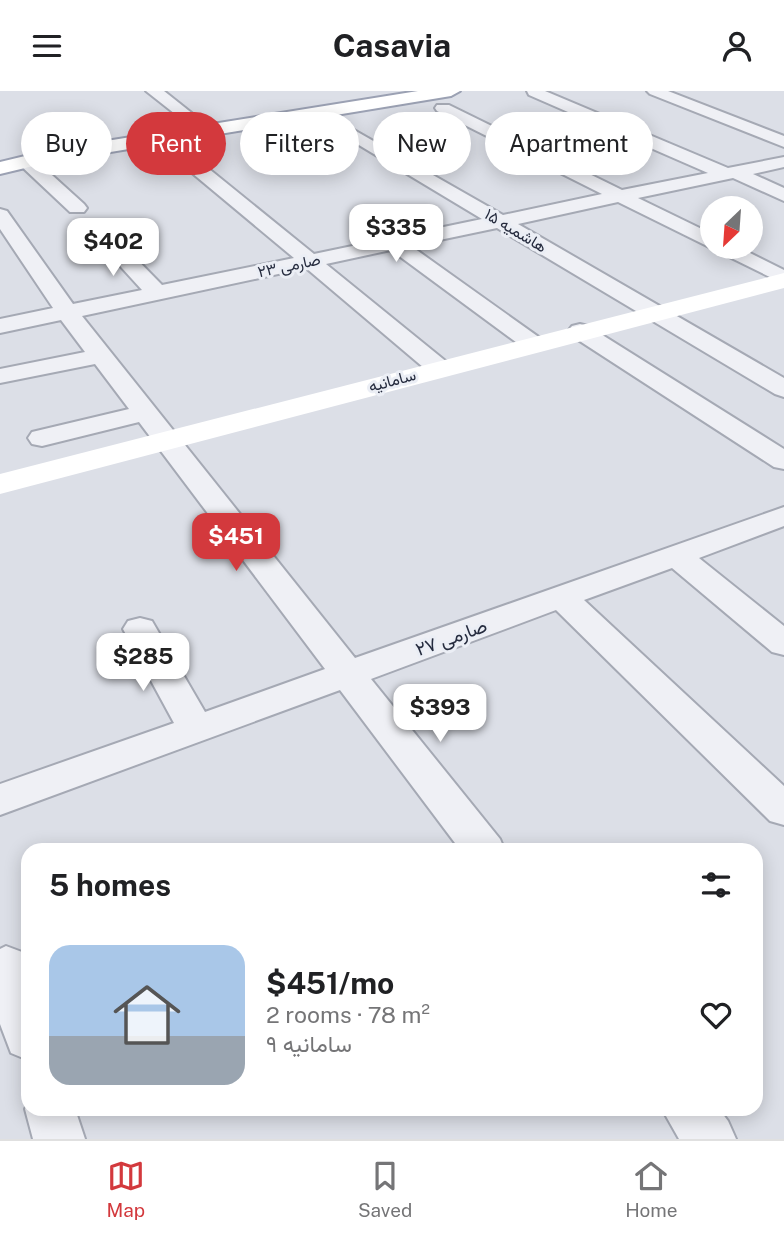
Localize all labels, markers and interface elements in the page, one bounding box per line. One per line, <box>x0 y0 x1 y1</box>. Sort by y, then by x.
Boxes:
icon: menu <box>28 27 66 65</box>
text: Casavia <box>333 27 451 64</box>
icon: person <box>718 27 756 65</box>
chip: Buy <box>21 112 112 175</box>
chip: Rent <box>126 112 226 175</box>
chip: Filters <box>240 112 359 175</box>
chip: New <box>373 112 471 175</box>
chip: Apartment <box>485 112 653 175</box>
north arrow <box>700 196 763 259</box>
map controls <box>700 196 763 259</box>
street label: هاشمیه ۱۵ <box>481 204 550 256</box>
pin: $335 <box>355 205 437 264</box>
text: $335 <box>365 213 427 240</box>
pin: $402 <box>72 219 154 278</box>
text: $402 <box>83 227 143 254</box>
street label: صارمی ۲۳ <box>256 250 323 282</box>
street label: سامانیه <box>366 365 418 396</box>
pin: $451 <box>195 513 277 573</box>
text: $451 <box>208 522 264 549</box>
street label: صارمی ۲۷ <box>412 614 490 661</box>
pin: $285 <box>102 633 184 693</box>
text: $285 <box>112 642 174 669</box>
pin: $393 <box>399 685 481 744</box>
text: $393 <box>409 693 471 720</box>
icon: filters <box>697 866 735 904</box>
text: 5 homes <box>49 867 171 903</box>
text: $451/mo <box>266 965 394 1001</box>
icon: home <box>105 973 189 1057</box>
icon: heart <box>697 996 735 1034</box>
text: 2 rooms · 78 m² <box>266 1001 430 1028</box>
text: سامانیه ۹ <box>266 1030 352 1057</box>
tab: Map <box>106 1157 145 1221</box>
tab: Saved <box>358 1157 412 1221</box>
tab: Home <box>625 1157 678 1221</box>

